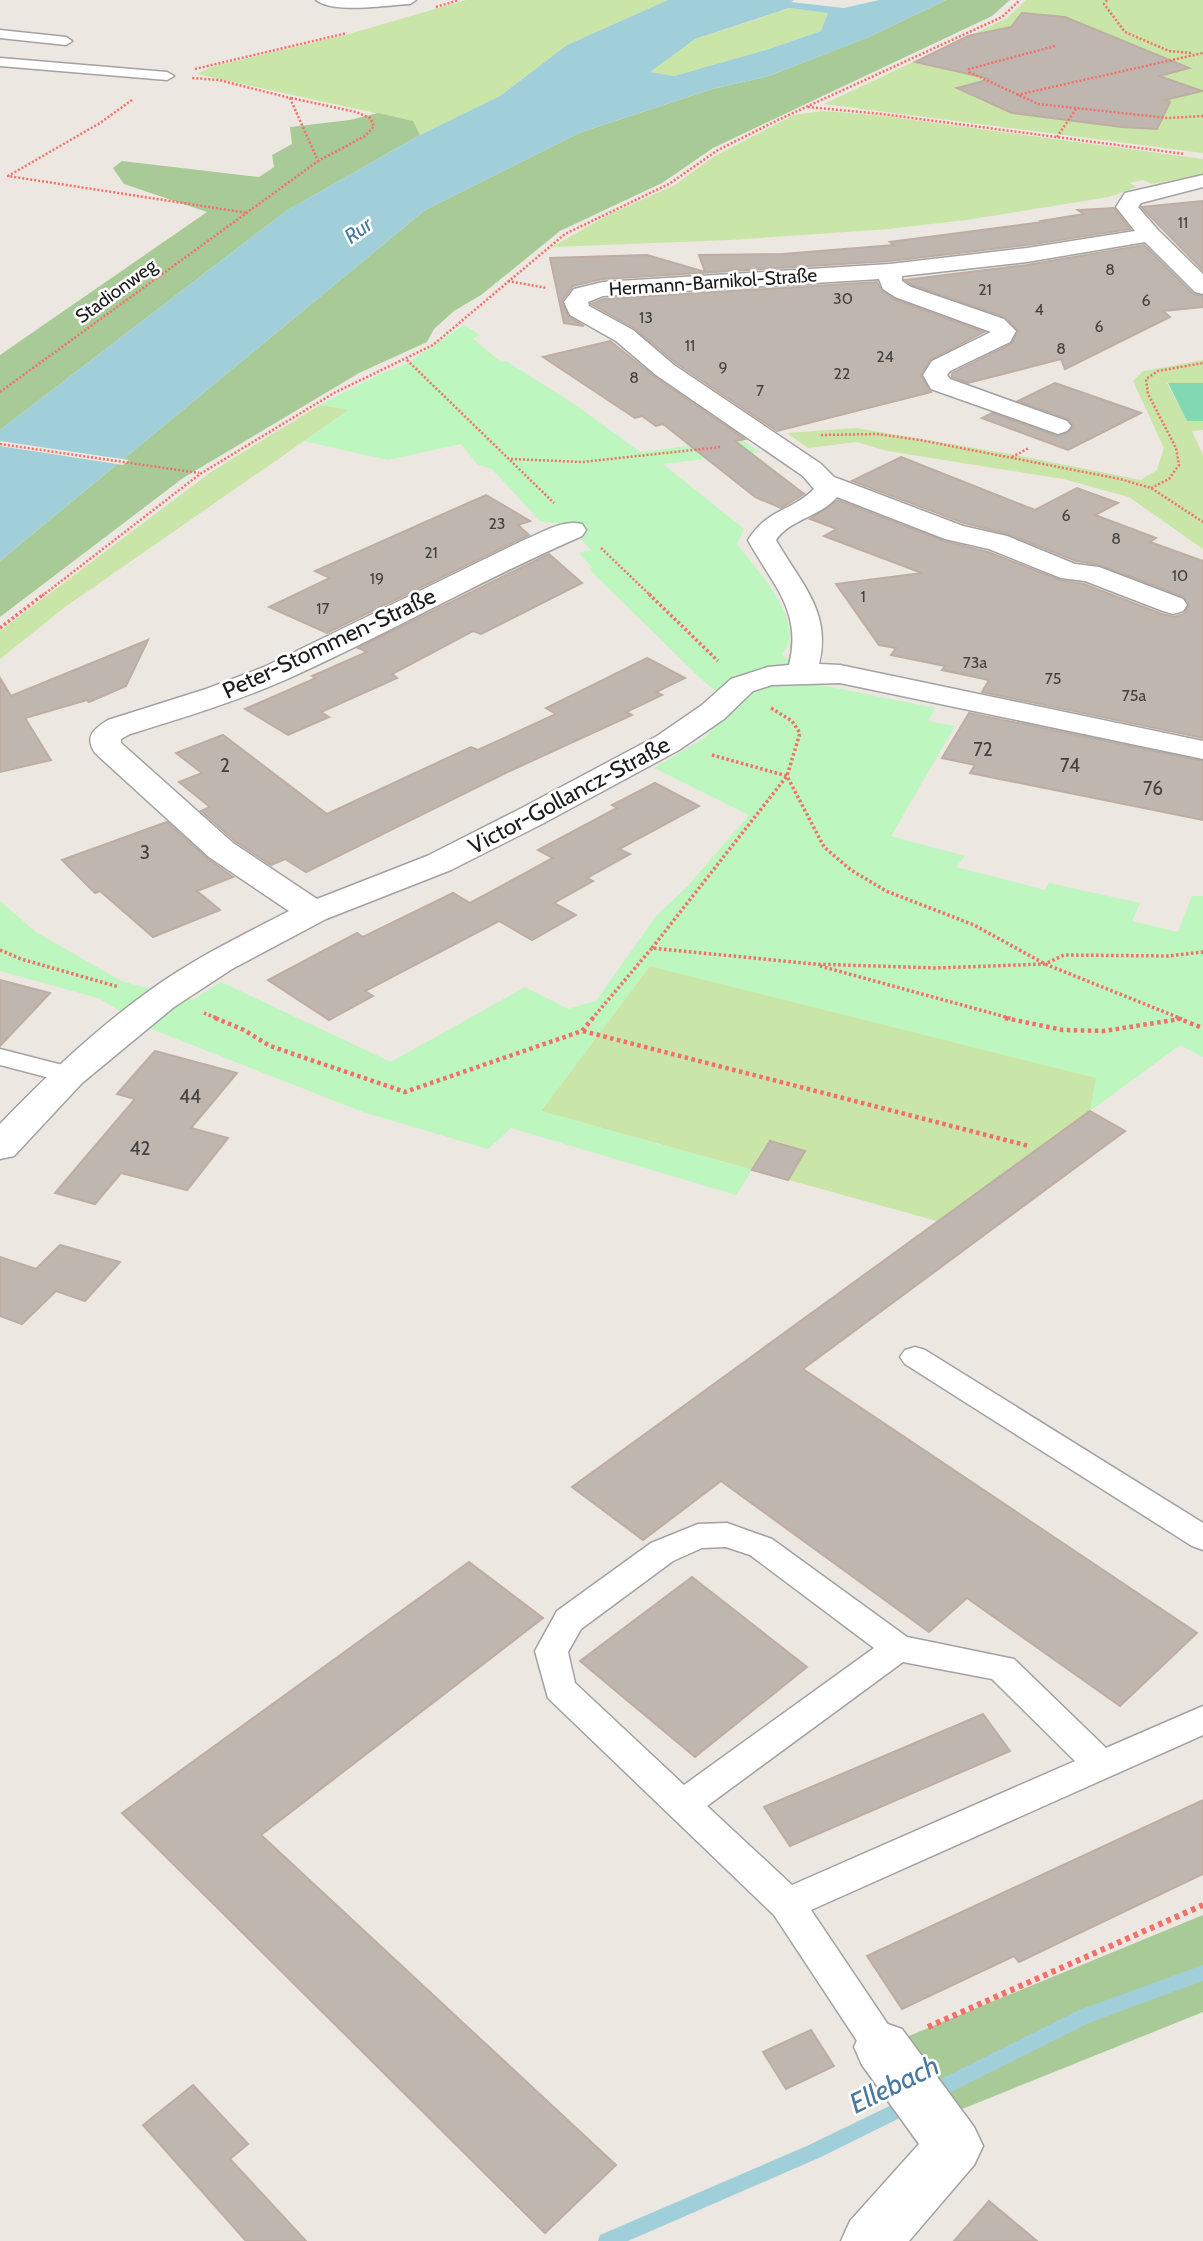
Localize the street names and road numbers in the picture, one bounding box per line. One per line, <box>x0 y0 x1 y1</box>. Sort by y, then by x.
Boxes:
street label: Stadionweg <box>71 254 161 328</box>
street label: Hermann-Barnikol-Straße <box>608 263 818 301</box>
street label: Peter-Stommen-Straße <box>218 581 440 705</box>
street label: Victor-Gollancz-Straße <box>463 730 675 860</box>

